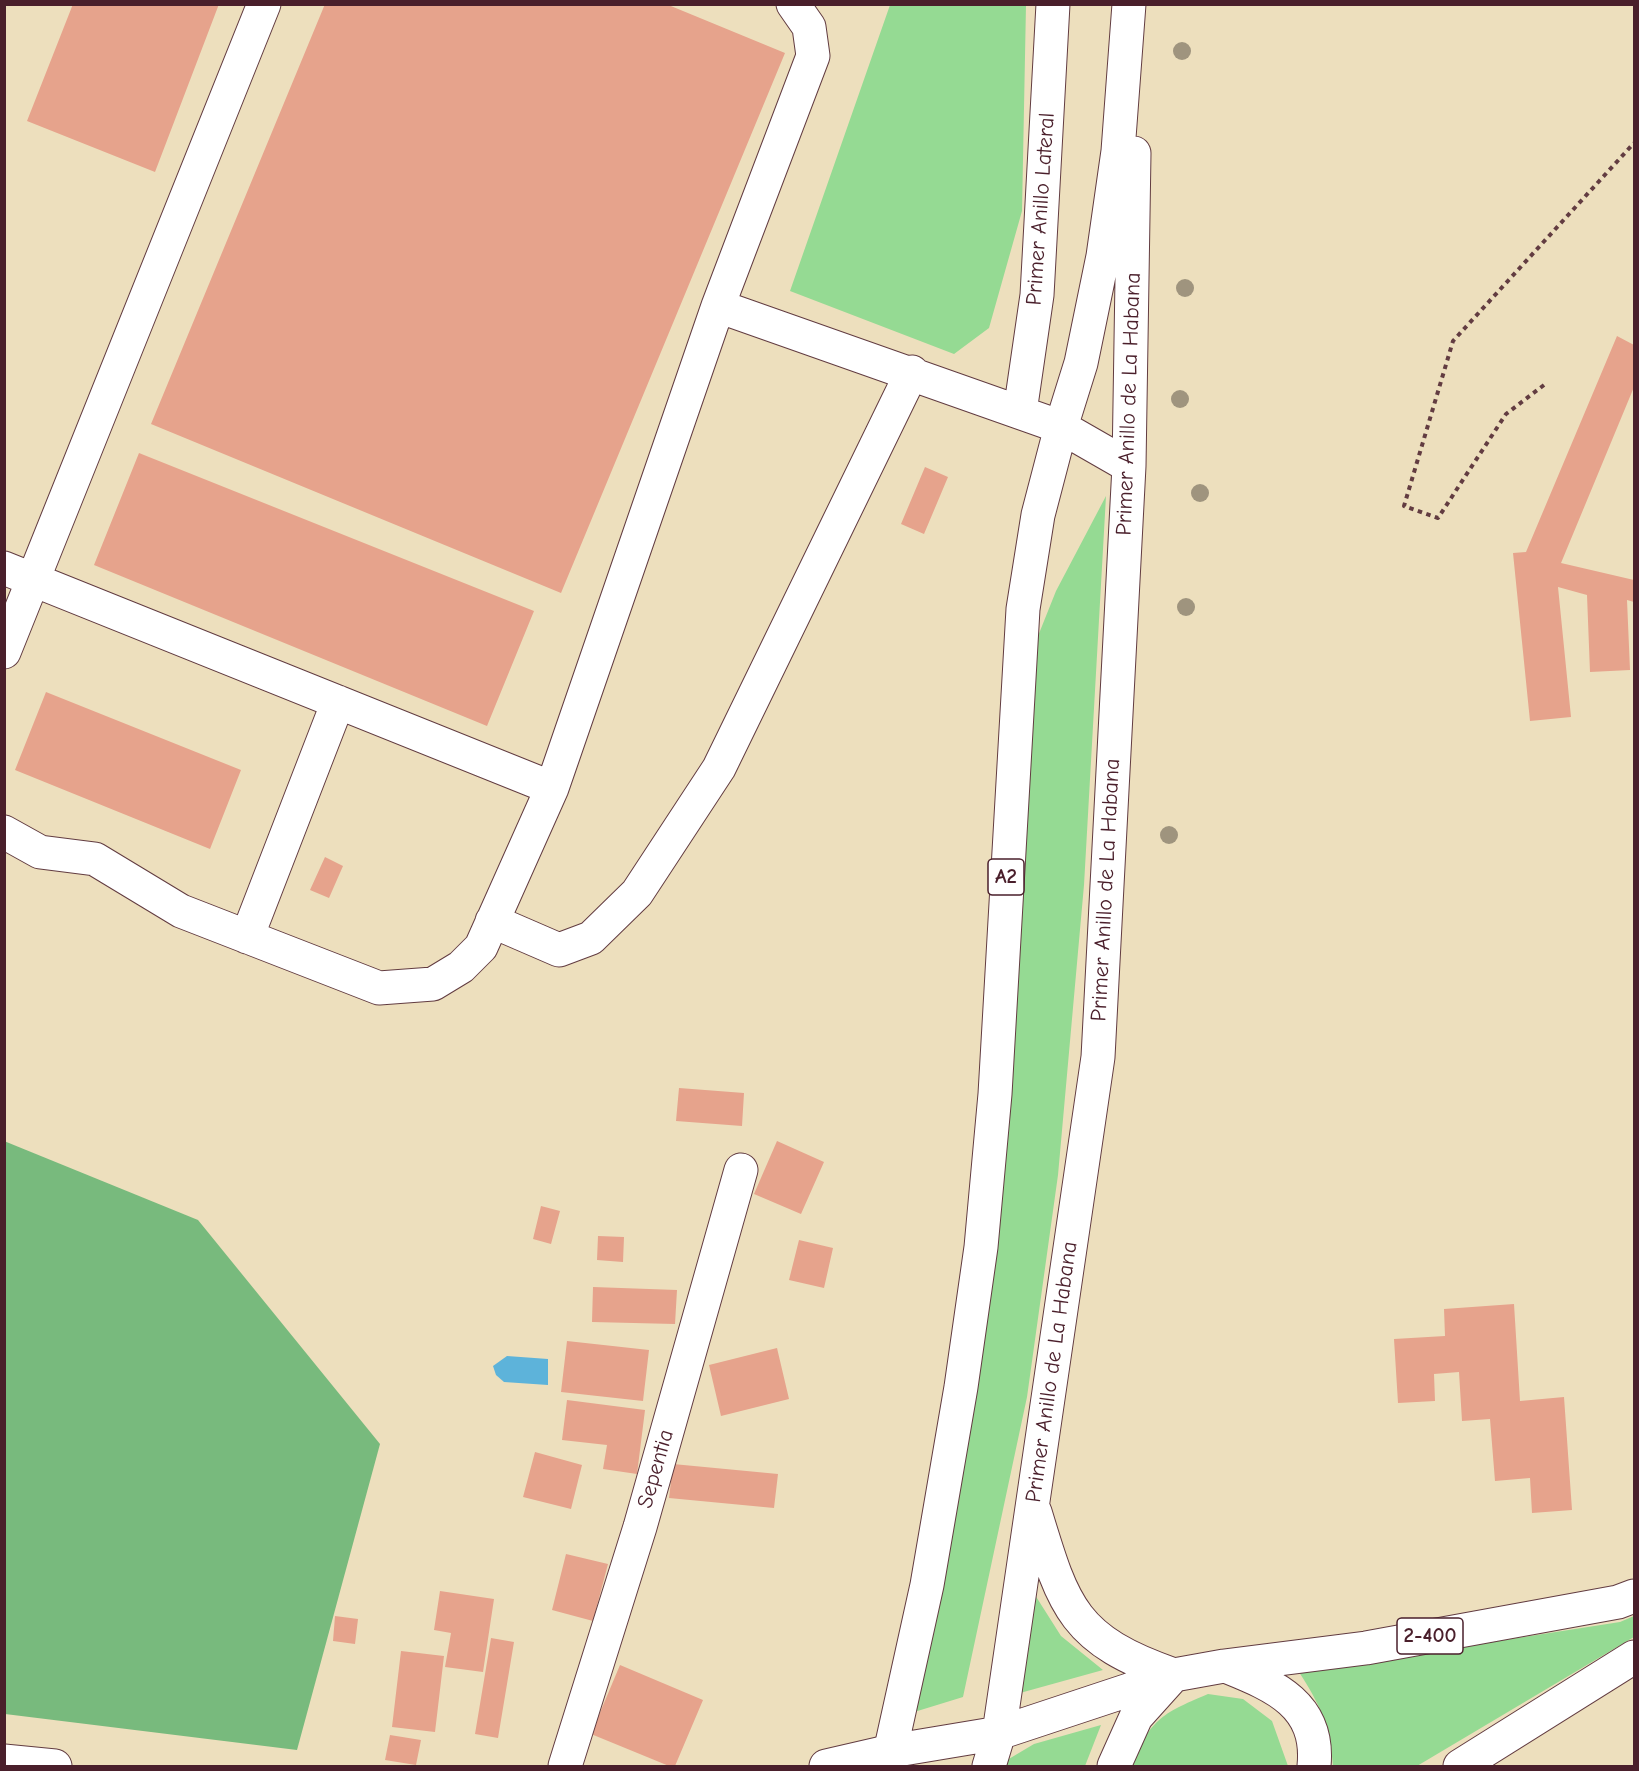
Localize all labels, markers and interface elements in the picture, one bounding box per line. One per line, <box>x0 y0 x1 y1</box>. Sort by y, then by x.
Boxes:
street label: Primer Anillo Lateral <box>1021 112 1061 306</box>
street label: Primer Anillo de La Habana <box>1111 272 1147 536</box>
street label: Primer Anillo de La Habana <box>1086 758 1126 1022</box>
road number: A2 <box>988 859 1024 895</box>
street label: Primer Anillo de La Habana <box>1021 1240 1083 1504</box>
street label: Sepentia <box>632 1427 680 1511</box>
road number: 2-400 <box>1397 1618 1463 1654</box>

